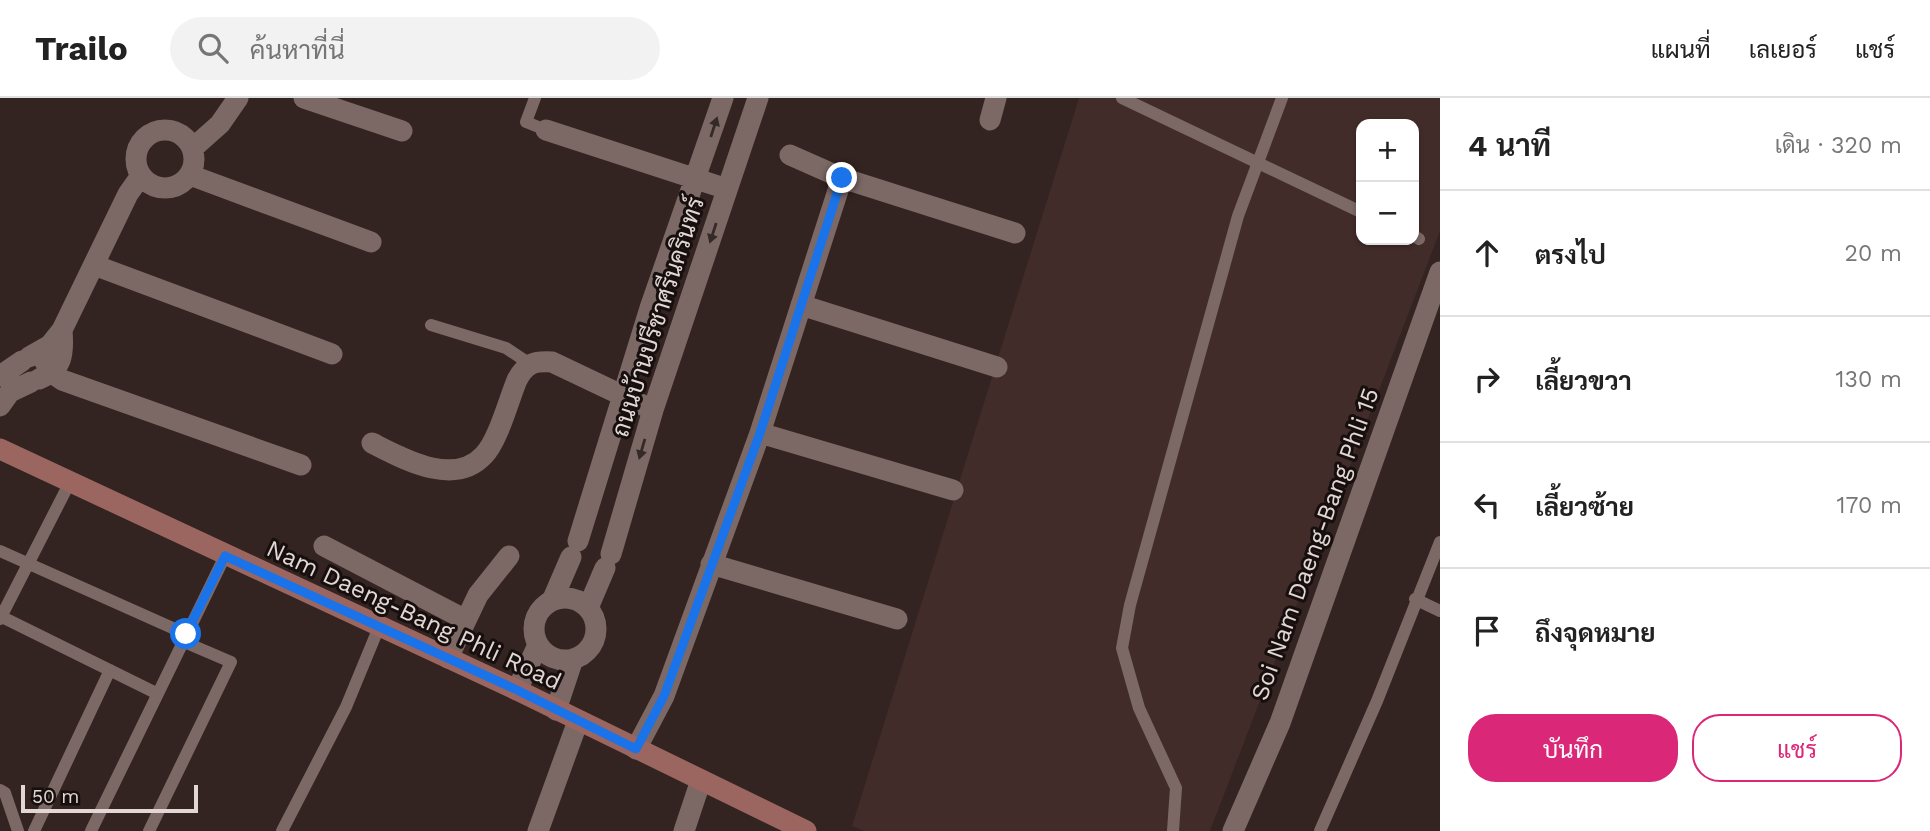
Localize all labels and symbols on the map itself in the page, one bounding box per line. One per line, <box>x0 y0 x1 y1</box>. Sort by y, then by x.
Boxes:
one-way arrow <box>709 116 720 137</box>
route end <box>826 162 857 193</box>
street label: ถนนบ้านปรีชาศรีนครินทร์ <box>604 193 710 440</box>
one-way arrow <box>708 222 718 243</box>
street label: Soi Nam Daeng-Bang Phli 15 <box>1245 384 1385 704</box>
one-way arrow <box>637 438 647 459</box>
street label: Nam Daeng-Bang Phli Road <box>262 534 566 696</box>
route start <box>170 618 201 649</box>
scale bar <box>21 782 198 814</box>

